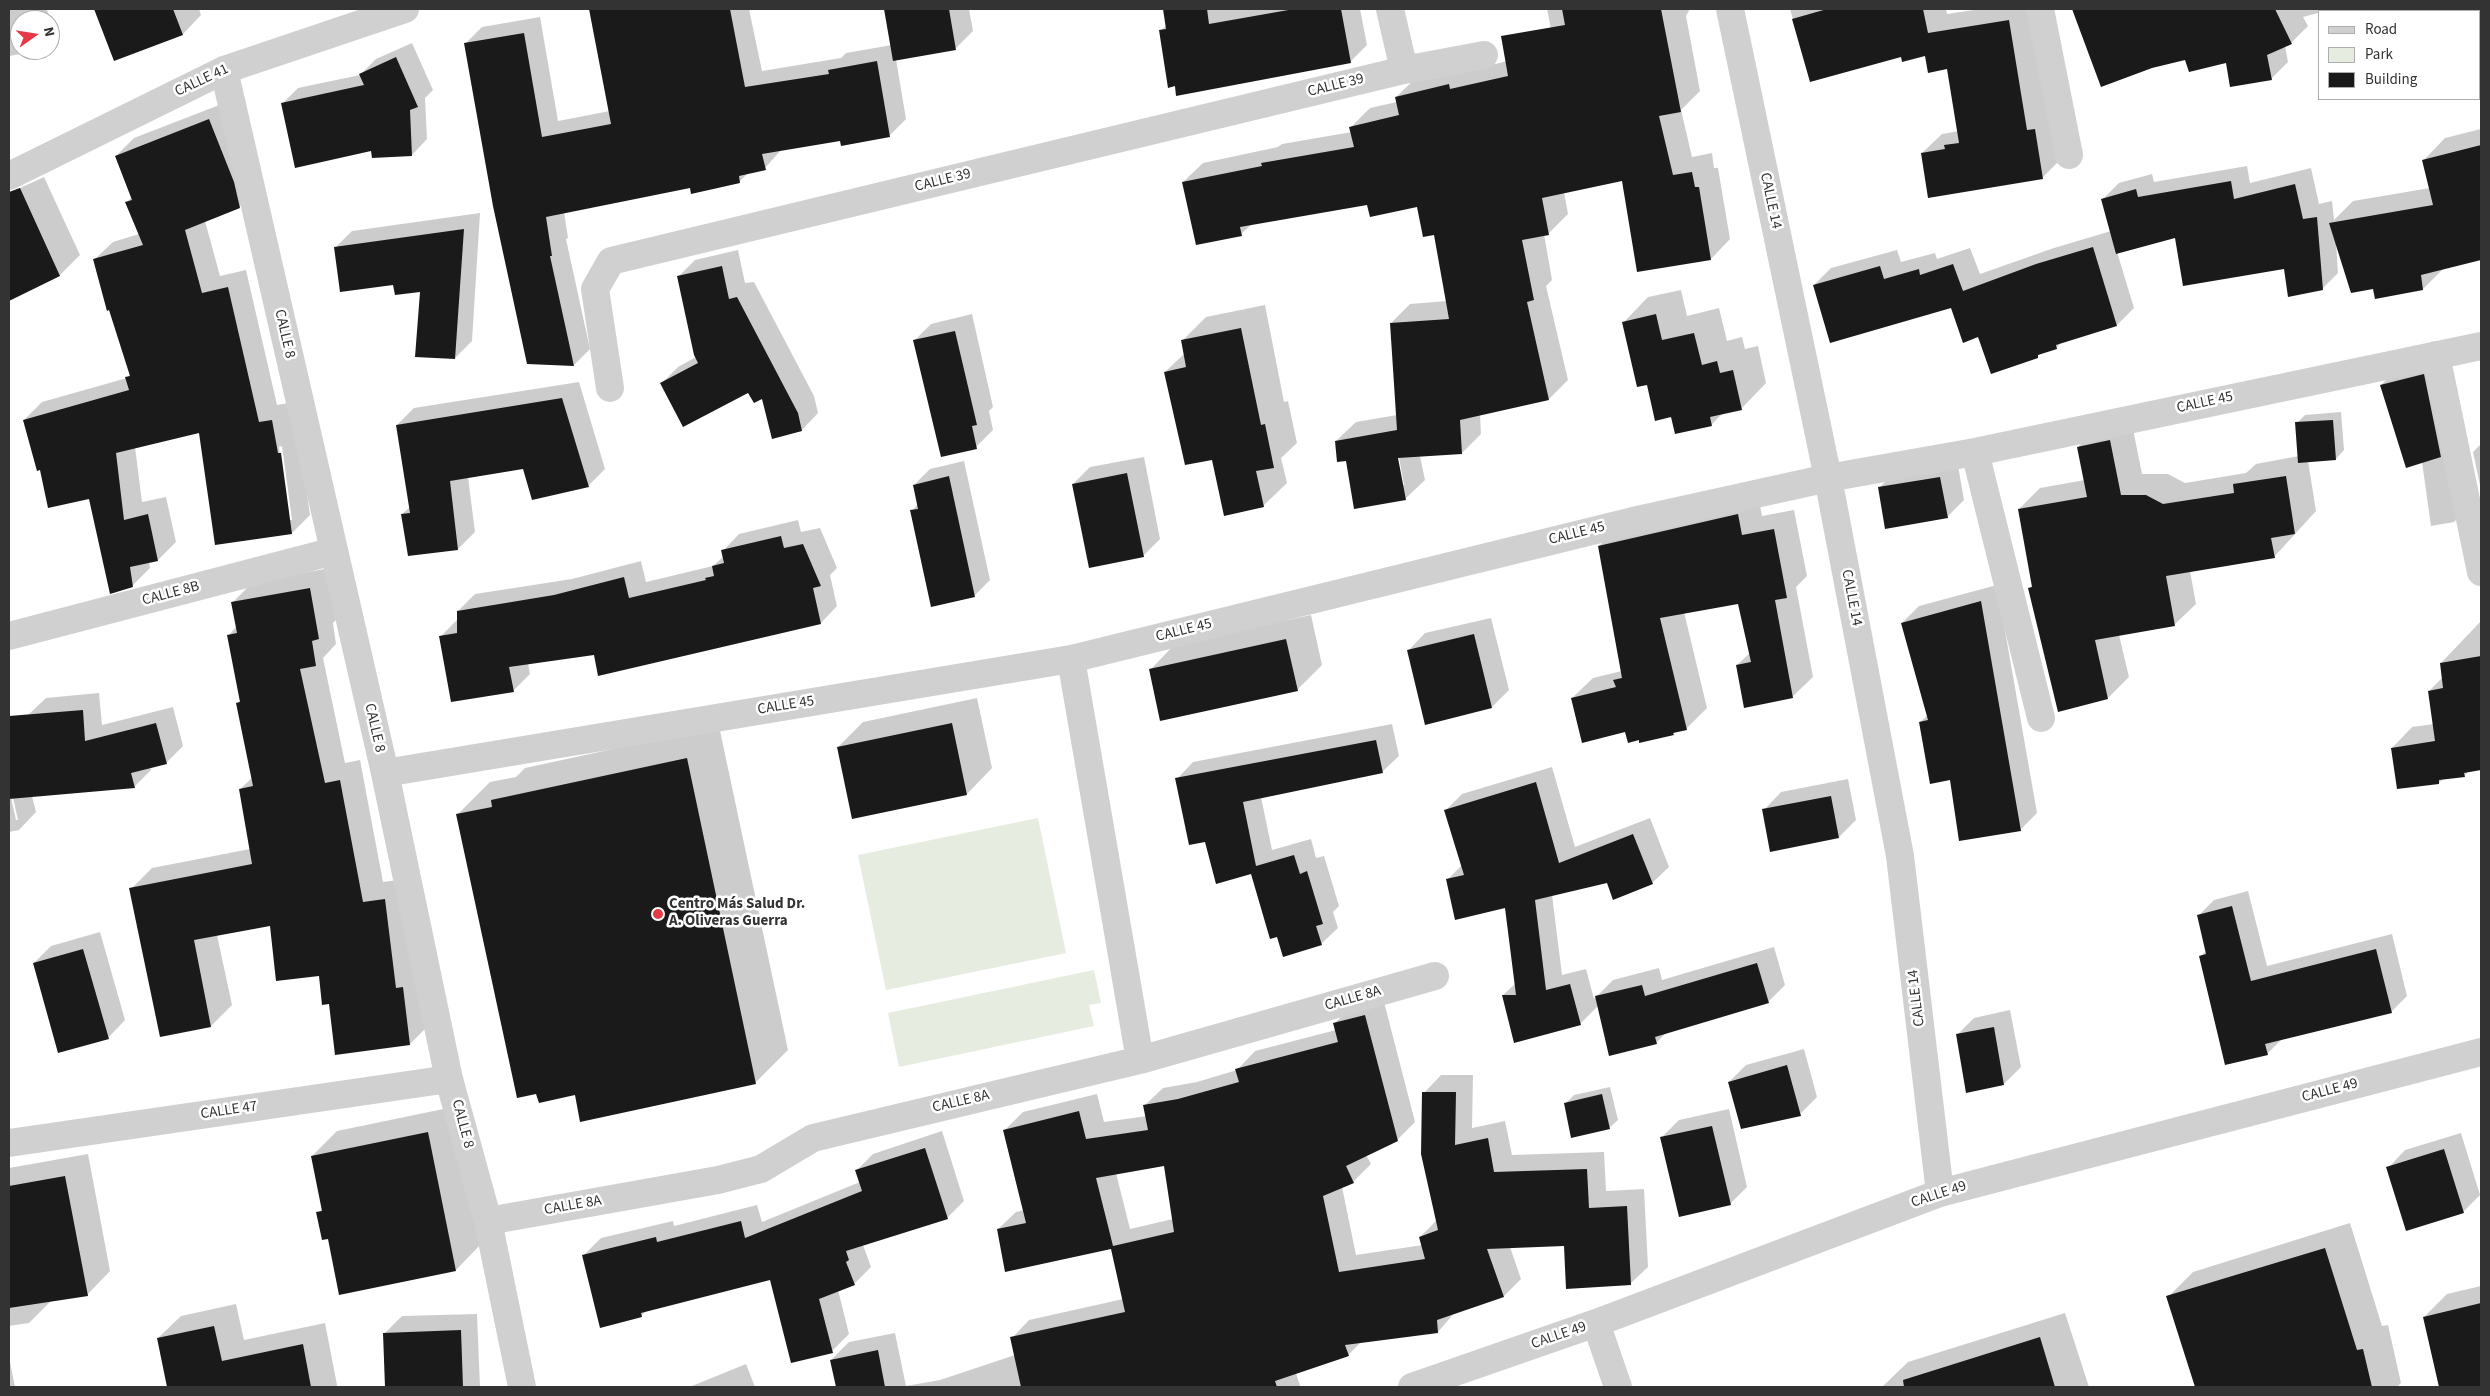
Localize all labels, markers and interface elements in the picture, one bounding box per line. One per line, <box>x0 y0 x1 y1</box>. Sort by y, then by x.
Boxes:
north arrow <box>10 10 60 60</box>
legend <box>2318 10 2480 100</box>
text: Road <box>2365 19 2397 40</box>
text: N <box>38 25 59 39</box>
text: Park <box>2365 44 2393 65</box>
street label: CALLE 41 <box>172 61 232 101</box>
text: Building <box>2365 69 2417 90</box>
street label: CALLE 39 <box>1306 70 1366 102</box>
street label: CALLE 39 <box>913 165 973 197</box>
street label: CALLE 14 <box>1755 171 1785 231</box>
street label: CALLE 8 <box>270 308 298 360</box>
street label: CALLE 45 <box>2175 388 2235 418</box>
street label: CALLE 45 <box>1547 518 1607 550</box>
street label: CALLE 14 <box>1837 568 1865 628</box>
street label: CALLE 8B <box>140 578 202 610</box>
street label: CALLE 45 <box>1154 615 1214 647</box>
street label: CALLE 45 <box>756 693 816 719</box>
street label: CALLE 8 <box>360 702 388 754</box>
place label: Centro Más Salud Dr. A. Oliveras Guerra <box>669 896 805 931</box>
marker: Centro Más Salud Dr. A. Oliveras Guerra <box>651 907 665 921</box>
street label: CALLE 14 <box>1905 969 1929 1027</box>
street label: CALLE 8A <box>1323 982 1383 1016</box>
street label: CALLE 49 <box>2300 1075 2360 1107</box>
street label: CALLE 8A <box>931 1087 991 1117</box>
street label: CALLE 47 <box>199 1098 259 1124</box>
street label: CALLE 8 <box>447 1098 477 1150</box>
street label: CALLE 49 <box>1909 1178 1969 1212</box>
street label: CALLE 8A <box>543 1192 603 1220</box>
street label: CALLE 49 <box>1529 1318 1589 1354</box>

